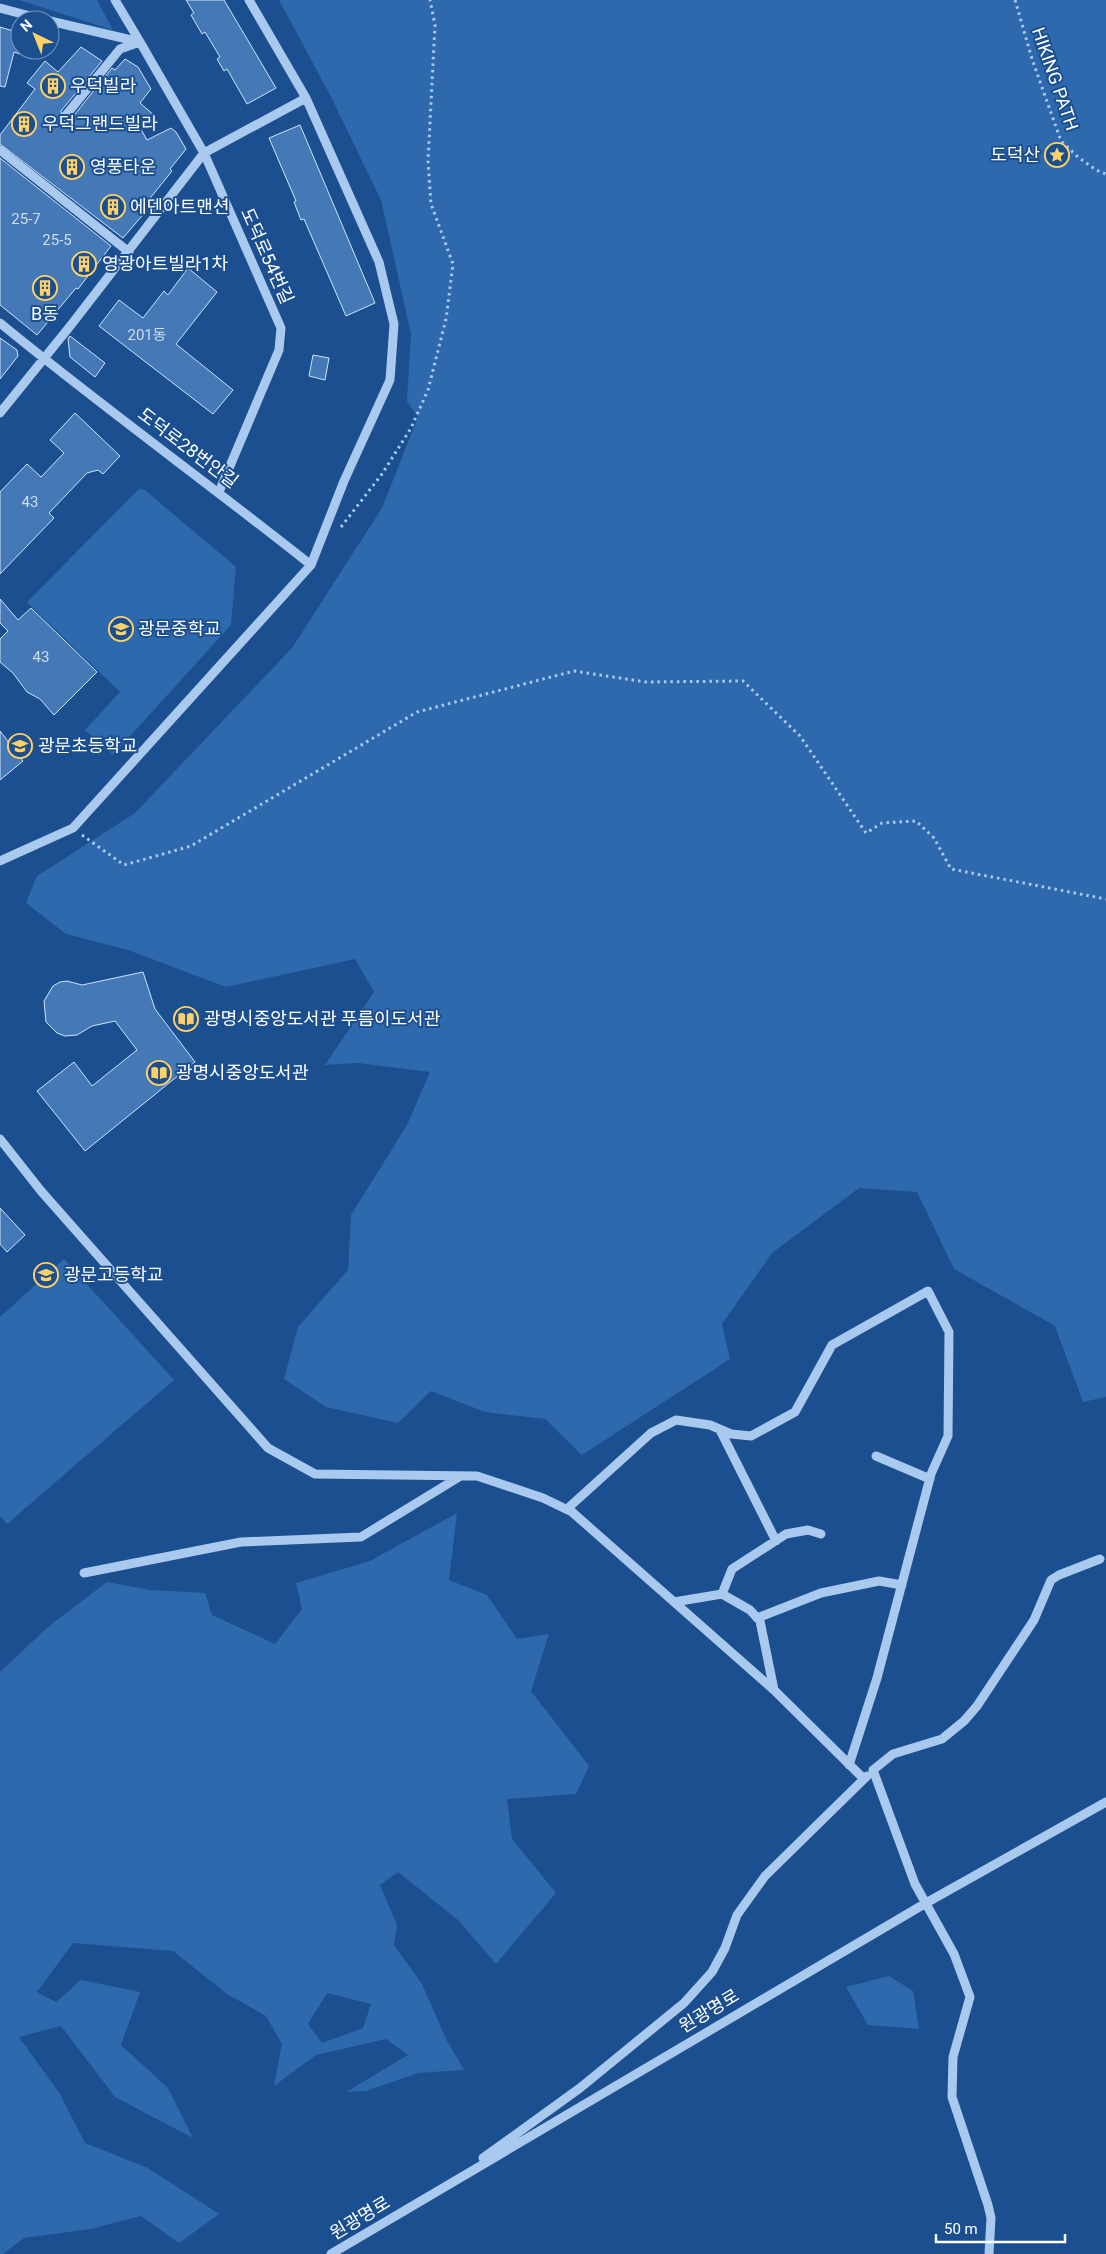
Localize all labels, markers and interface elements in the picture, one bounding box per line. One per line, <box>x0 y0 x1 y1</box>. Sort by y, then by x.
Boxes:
north arrow <box>10 10 60 60</box>
text: N <box>17 16 35 35</box>
street label: HIKING PATH <box>1028 24 1083 133</box>
building icon: 우덕빌라 <box>40 73 66 99</box>
place label: 우덕빌라 <box>70 75 137 96</box>
building icon: 우덕그랜드빌라 <box>11 111 37 137</box>
place label: 우덕그랜드빌라 <box>42 113 158 134</box>
place icon: 도덕산 <box>1044 142 1070 168</box>
place label: 도덕산 <box>990 144 1040 165</box>
building icon: 영풍타운 <box>59 154 85 180</box>
place label: 영풍타운 <box>90 156 156 177</box>
building icon: 에덴아트맨션 <box>100 194 126 220</box>
place label: 에덴아트맨션 <box>130 196 229 217</box>
street label: 도덕로54번길 <box>237 204 298 307</box>
house number: 25-7 <box>11 210 41 228</box>
house number: 25-5 <box>42 231 72 249</box>
building icon: 영광아트빌라1차 <box>71 251 97 277</box>
place label: 영광아트빌라1차 <box>102 253 228 274</box>
building icon: B동 <box>32 275 58 301</box>
place label: B동 <box>31 303 59 324</box>
house number: 201동 <box>127 326 167 344</box>
street label: 도덕로28번안길 <box>134 403 242 492</box>
house number: 43 <box>22 493 38 511</box>
school or university icon: 광문중학교 <box>108 616 134 642</box>
place label: 광문중학교 <box>138 618 221 639</box>
house number: 43 <box>33 648 49 666</box>
school or university icon: 광문초등학교 <box>7 733 33 759</box>
place label: 광문초등학교 <box>38 735 137 756</box>
library icon: 광명시중앙도서관 푸름이도서관 <box>173 1006 199 1032</box>
place label: 광명시중앙도서관 푸름이도서관 <box>204 1008 441 1029</box>
library icon: 광명시중앙도서관 <box>146 1060 172 1086</box>
place label: 광명시중앙도서관 <box>176 1062 309 1083</box>
school or university icon: 광문고등학교 <box>33 1262 59 1288</box>
place label: 광문고등학교 <box>64 1264 163 1285</box>
street label: 원광명로 <box>675 1985 743 2037</box>
street label: 원광명로 <box>326 2192 394 2244</box>
scale bar <box>936 2212 1065 2244</box>
text: 50 m <box>944 2220 978 2238</box>

